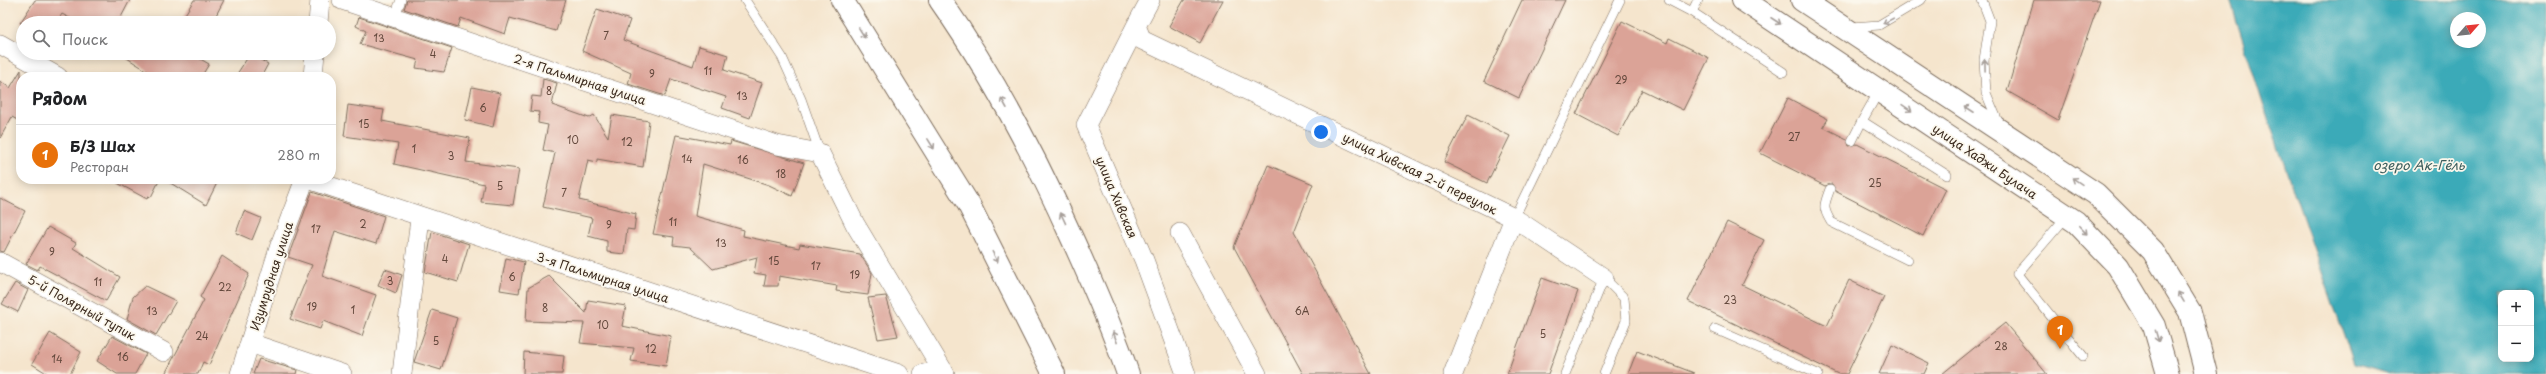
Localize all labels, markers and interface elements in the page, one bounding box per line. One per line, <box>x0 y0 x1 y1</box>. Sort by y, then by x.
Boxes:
north arrow <box>2450 12 2486 48</box>
search box <box>16 16 336 60</box>
one-way arrow <box>1770 17 1781 25</box>
one-way arrow <box>1883 17 1895 25</box>
icon: search <box>30 27 52 49</box>
text: Поиск <box>62 27 108 50</box>
one-way arrow <box>859 27 867 39</box>
house number: 7 <box>603 28 609 43</box>
house number: 13 <box>373 30 385 45</box>
house number: 4 <box>430 46 437 61</box>
street label: 2-я Пальмирная улица <box>511 49 649 109</box>
one-way arrow <box>1981 59 1989 72</box>
house number: 11 <box>704 63 712 78</box>
house number: 9 <box>649 66 655 81</box>
house number: 29 <box>1615 72 1628 87</box>
house number: 8 <box>546 83 552 98</box>
text: Рядом <box>32 85 87 111</box>
house number: 13 <box>736 88 748 103</box>
one-way arrow <box>999 97 1007 109</box>
house number: 6 <box>479 100 487 115</box>
one-way arrow <box>1902 104 1913 112</box>
one-way arrow <box>1963 104 1975 112</box>
house number: 15 <box>359 116 369 131</box>
street label: улица Хаджи Булача <box>1929 119 2041 203</box>
your location <box>1311 122 1331 142</box>
street label: улица Хивская 2-й переулок <box>1340 128 1501 219</box>
house number: 27 <box>1788 129 1801 144</box>
house number: 10 <box>567 132 579 147</box>
text: Б/З Шах <box>70 134 135 157</box>
house number: 12 <box>621 134 633 149</box>
one-way arrow <box>927 138 935 150</box>
house number: 1 <box>412 141 416 156</box>
text: 1 <box>42 145 48 164</box>
text: 280 m <box>278 145 320 164</box>
house number: 3 <box>448 148 454 163</box>
house number: 14 <box>681 151 693 166</box>
house number: 16 <box>737 152 749 167</box>
street label: улица Хивская <box>1092 153 1142 241</box>
water label: озеро Ак-Гёль <box>2373 155 2466 174</box>
text: Ресторан <box>70 157 129 176</box>
house number: 18 <box>776 166 786 181</box>
house number: 25 <box>1868 175 1882 190</box>
one-way arrow <box>2072 177 2083 185</box>
house number: 5 <box>497 178 503 193</box>
house number: 7 <box>561 185 567 200</box>
one-way arrow <box>1059 213 1066 225</box>
house number: 11 <box>669 214 677 229</box>
house number: 2 <box>359 216 367 231</box>
house number: 9 <box>606 217 612 232</box>
street label: Изумрудная улица <box>245 219 297 333</box>
house number: 17 <box>311 221 322 236</box>
one-way arrow <box>2078 225 2088 235</box>
house number: 13 <box>715 235 727 250</box>
house number: 9 <box>49 244 55 259</box>
street label: 3-я Пальмирная улица <box>535 247 672 307</box>
house number: 4 <box>442 251 449 266</box>
one-way arrow <box>991 251 999 263</box>
house number: 15 <box>769 253 779 268</box>
house number: 17 <box>811 258 822 273</box>
house number: 19 <box>850 267 860 282</box>
house number: 6 <box>508 269 516 284</box>
street label: 5-й Полярный тупик <box>25 270 140 345</box>
house number: 3 <box>387 273 393 288</box>
house number: 11 <box>94 274 102 289</box>
house number: 22 <box>218 279 232 294</box>
map controls <box>2498 290 2534 362</box>
button: + <box>2498 290 2534 326</box>
one-way arrow <box>2177 291 2185 303</box>
house number: 23 <box>1723 292 1737 307</box>
house number: 19 <box>307 299 317 314</box>
house number: 8 <box>542 300 548 315</box>
house number: 1 <box>351 302 355 317</box>
house number: 13 <box>146 303 158 318</box>
house number: 6А <box>1295 303 1310 318</box>
pin: 1 <box>2047 316 2073 349</box>
house number: 10 <box>597 317 609 332</box>
house number: 5 <box>1540 326 1546 341</box>
button: − <box>2498 326 2534 362</box>
house number: 24 <box>195 328 209 343</box>
one-way arrow <box>2154 329 2161 342</box>
one-way arrow <box>1111 332 1119 344</box>
house number: 5 <box>433 333 439 348</box>
house number: 28 <box>1994 338 2008 353</box>
house number: 12 <box>645 341 657 356</box>
house number: 16 <box>117 349 129 364</box>
house number: 14 <box>51 351 63 366</box>

